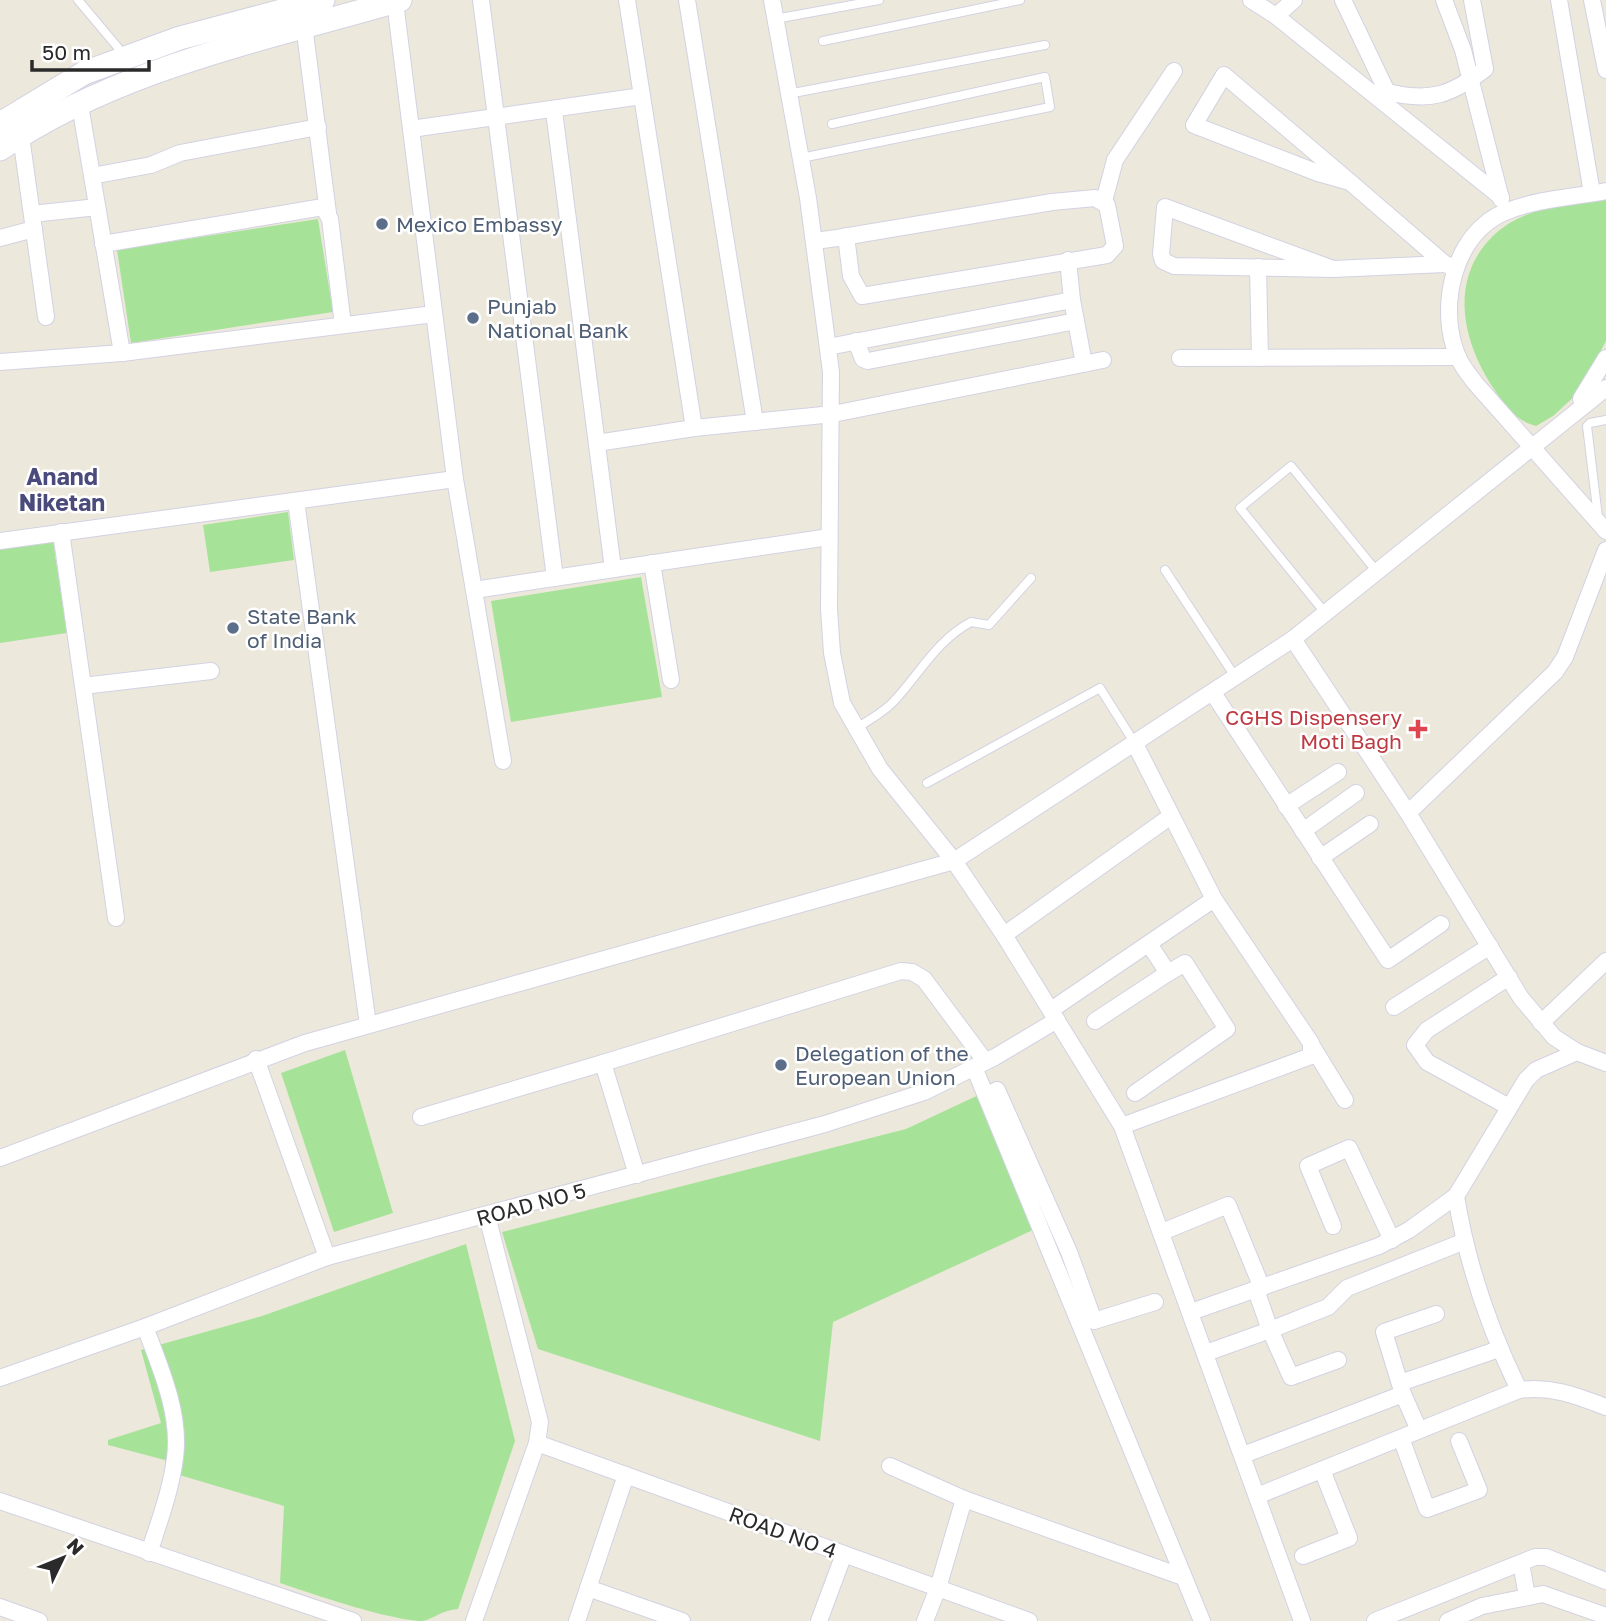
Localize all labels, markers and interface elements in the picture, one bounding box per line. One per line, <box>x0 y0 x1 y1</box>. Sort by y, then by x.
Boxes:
scale bar <box>32 28 149 72</box>
text: 50 m <box>42 39 91 65</box>
place label: Mexico Embassy <box>396 211 563 237</box>
marker: Mexico Embassy <box>374 216 390 232</box>
place label: Punjab National Bank <box>487 293 629 343</box>
marker: Punjab National Bank <box>465 310 481 326</box>
district label: Anand Niketan <box>19 462 105 516</box>
place label: State Bank of India <box>247 603 357 653</box>
marker: State Bank of India <box>225 620 241 636</box>
place label: CGHS Dispensery Moti Bagh <box>1225 704 1402 754</box>
marker: CGHS Dispensery Moti Bagh <box>1408 719 1428 739</box>
place label: Delegation of the European Union <box>795 1040 969 1090</box>
marker: Delegation of the European Union <box>773 1057 789 1073</box>
street label: ROAD NO 5 <box>473 1177 589 1231</box>
street label: ROAD NO 4 <box>725 1500 841 1564</box>
north arrow <box>28 1523 98 1593</box>
text: N <box>62 1533 89 1559</box>

